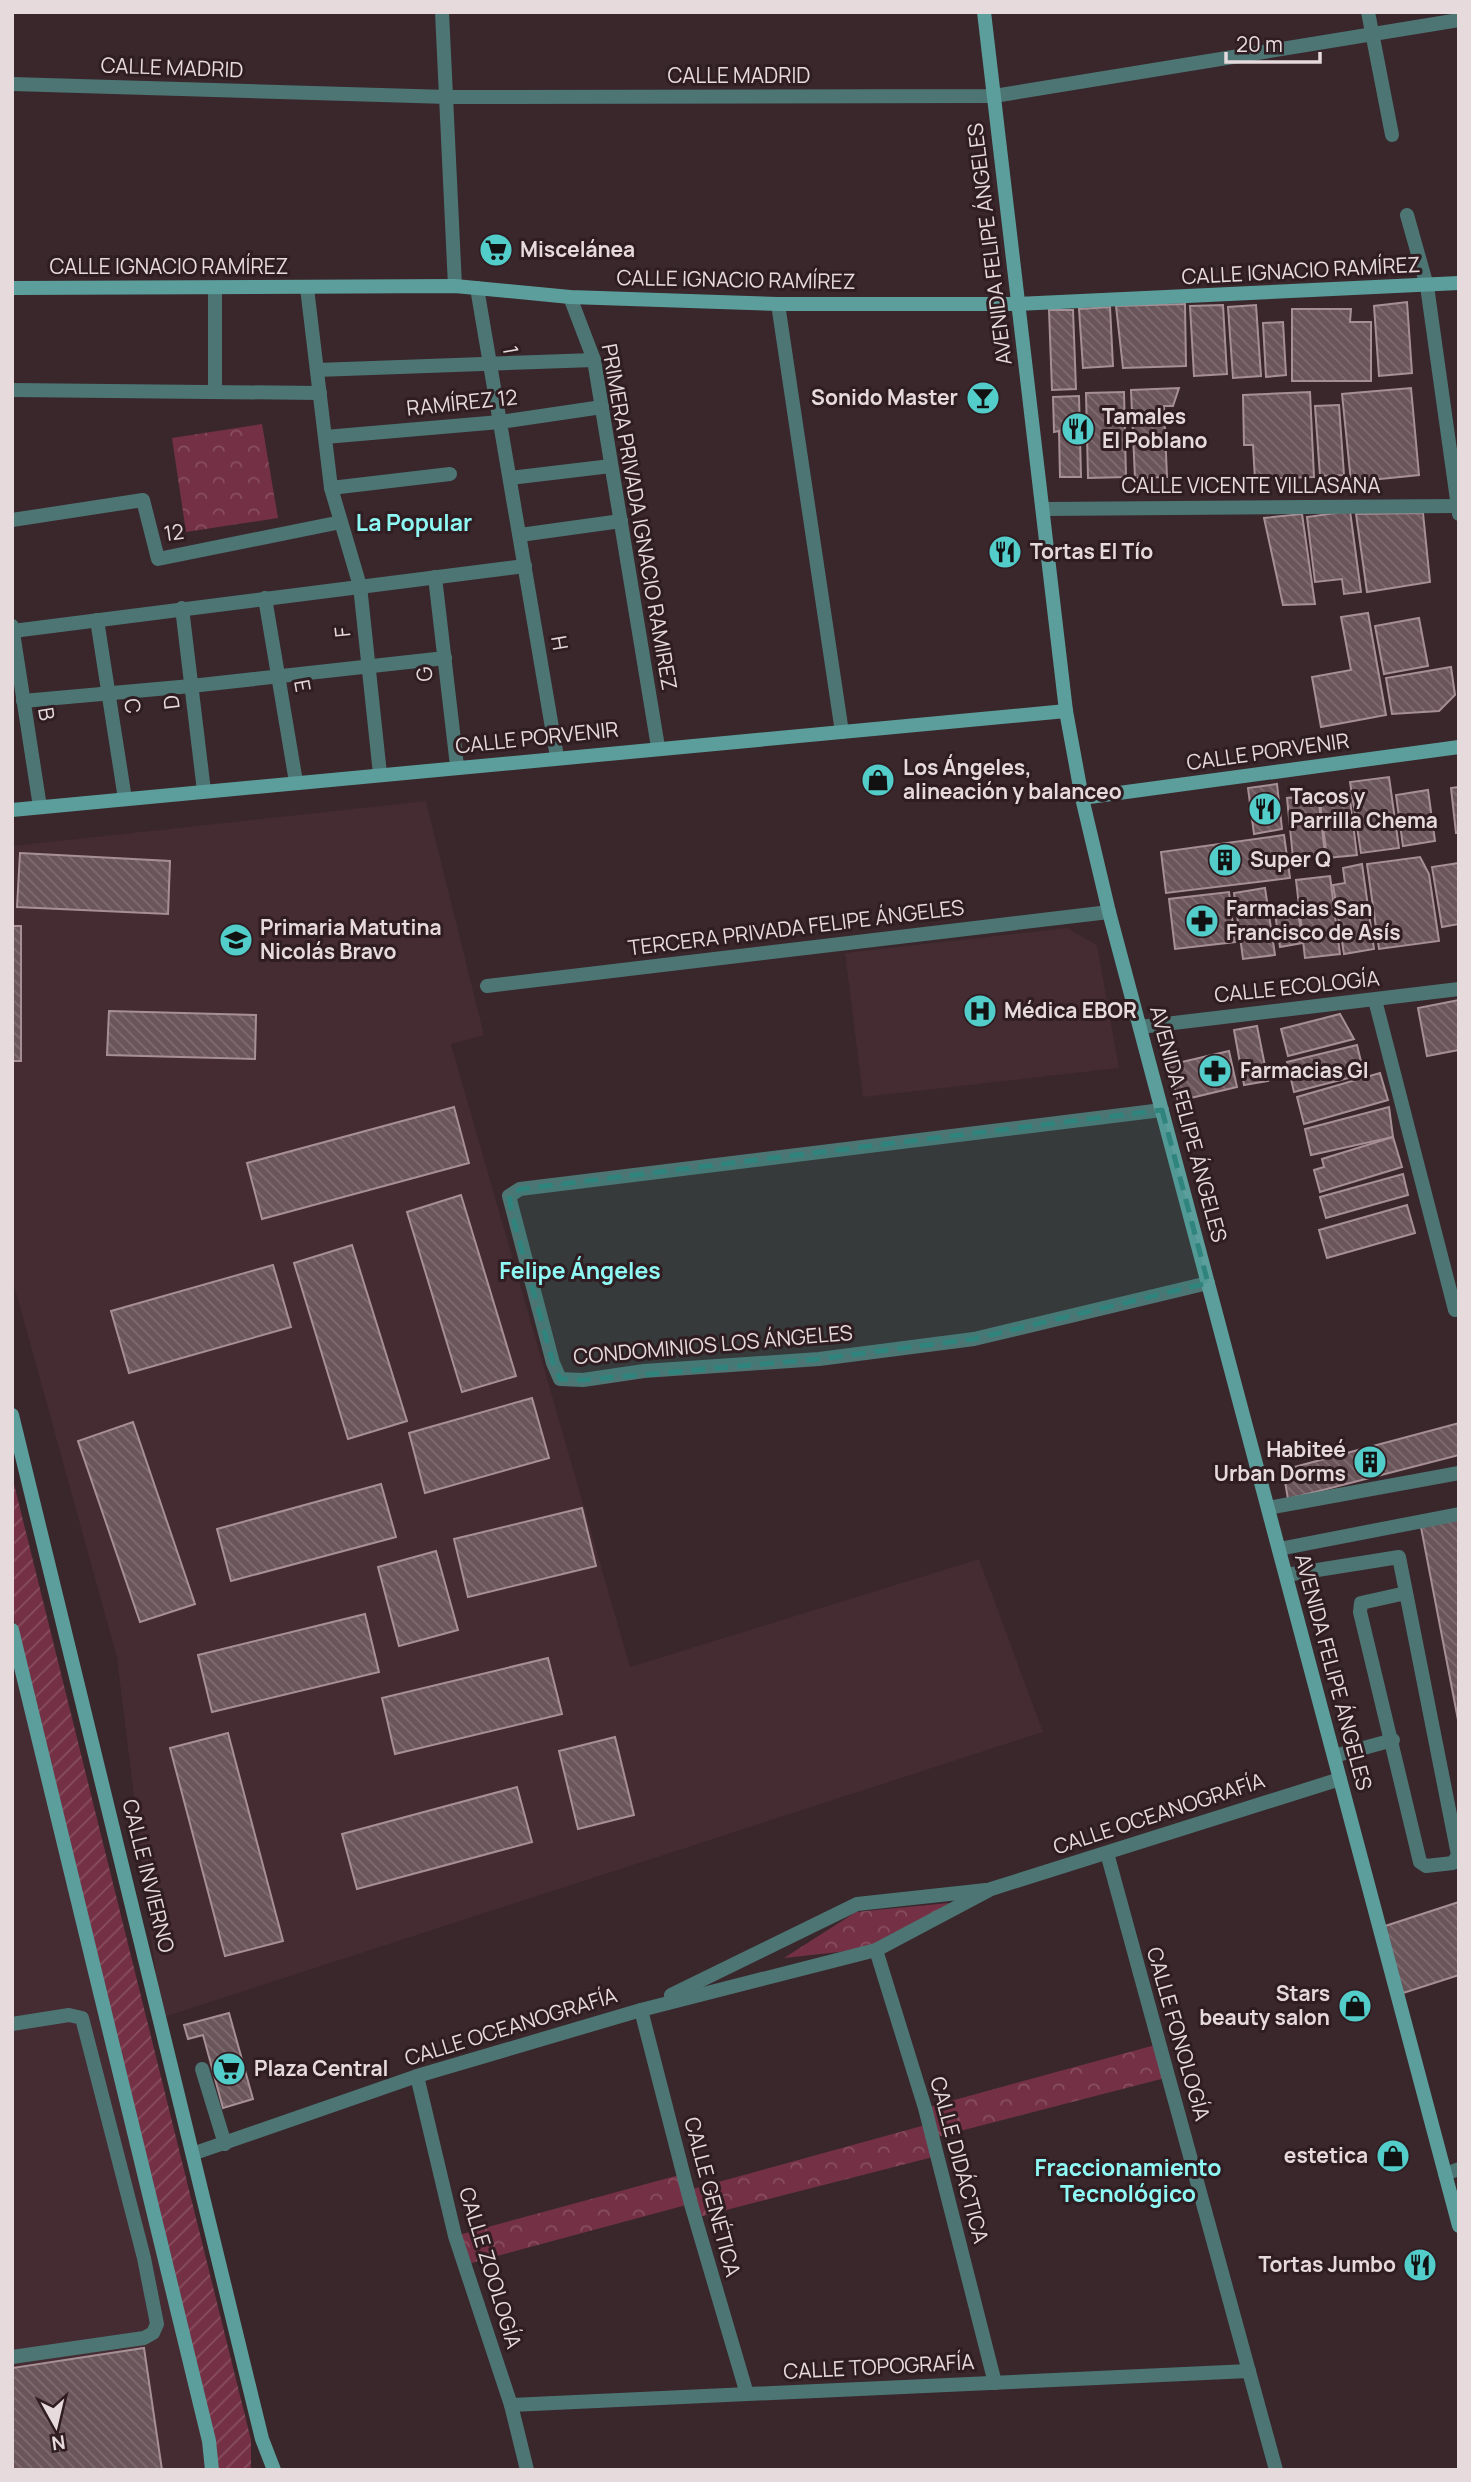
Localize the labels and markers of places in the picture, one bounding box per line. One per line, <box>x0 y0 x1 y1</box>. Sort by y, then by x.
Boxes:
supermarket icon: Miscelánea <box>477 231 515 269</box>
place label: Miscelánea <box>520 235 635 263</box>
bar icon: Sonido Master <box>964 379 1002 417</box>
place label: Sonido Master <box>811 383 958 411</box>
place label: Tamales El Poblano <box>1102 402 1207 454</box>
restaurant icon: Tamales El Poblano <box>1059 410 1097 448</box>
restaurant icon: Tortas El Tío <box>986 533 1024 571</box>
place label: Tortas El Tío <box>1030 537 1153 565</box>
place label: Los Ángeles, alineación y balanceo <box>903 753 1122 805</box>
shop icon: Los Ángeles, alineación y balanceo <box>859 761 897 799</box>
place label: Tacos y Parrilla Chema <box>1290 782 1438 834</box>
restaurant icon: Tacos y Parrilla Chema <box>1246 790 1284 828</box>
building icon: Super Q <box>1206 841 1244 879</box>
place label: Super Q <box>1250 845 1331 873</box>
place label: Farmacias San Francisco de Asís <box>1226 894 1401 946</box>
pharmacy icon: Farmacias San Francisco de Asís <box>1183 902 1221 940</box>
place label: Primaria Matutina Nicolás Bravo <box>260 913 442 965</box>
school or university icon: Primaria Matutina Nicolás Bravo <box>217 921 255 959</box>
hospital icon: Médica EBOR <box>961 992 999 1030</box>
place label: Médica EBOR <box>1004 996 1137 1024</box>
pharmacy icon: Farmacias GI <box>1196 1052 1234 1090</box>
place label: Farmacias GI <box>1240 1056 1369 1084</box>
place label: Habiteé Urban Dorms <box>1214 1435 1346 1487</box>
building icon: Habiteé Urban Dorms <box>1351 1443 1389 1481</box>
place label: Stars beauty salon <box>1199 1979 1330 2031</box>
shop icon: Stars beauty salon <box>1336 1987 1374 2025</box>
supermarket icon: Plaza Central <box>210 2050 248 2088</box>
place label: Plaza Central <box>254 2054 388 2082</box>
shop icon: estetica <box>1374 2137 1412 2175</box>
place label: estetica <box>1284 2141 1368 2169</box>
restaurant icon: Tortas Jumbo <box>1401 2246 1439 2284</box>
place label: Tortas Jumbo <box>1258 2250 1396 2278</box>

